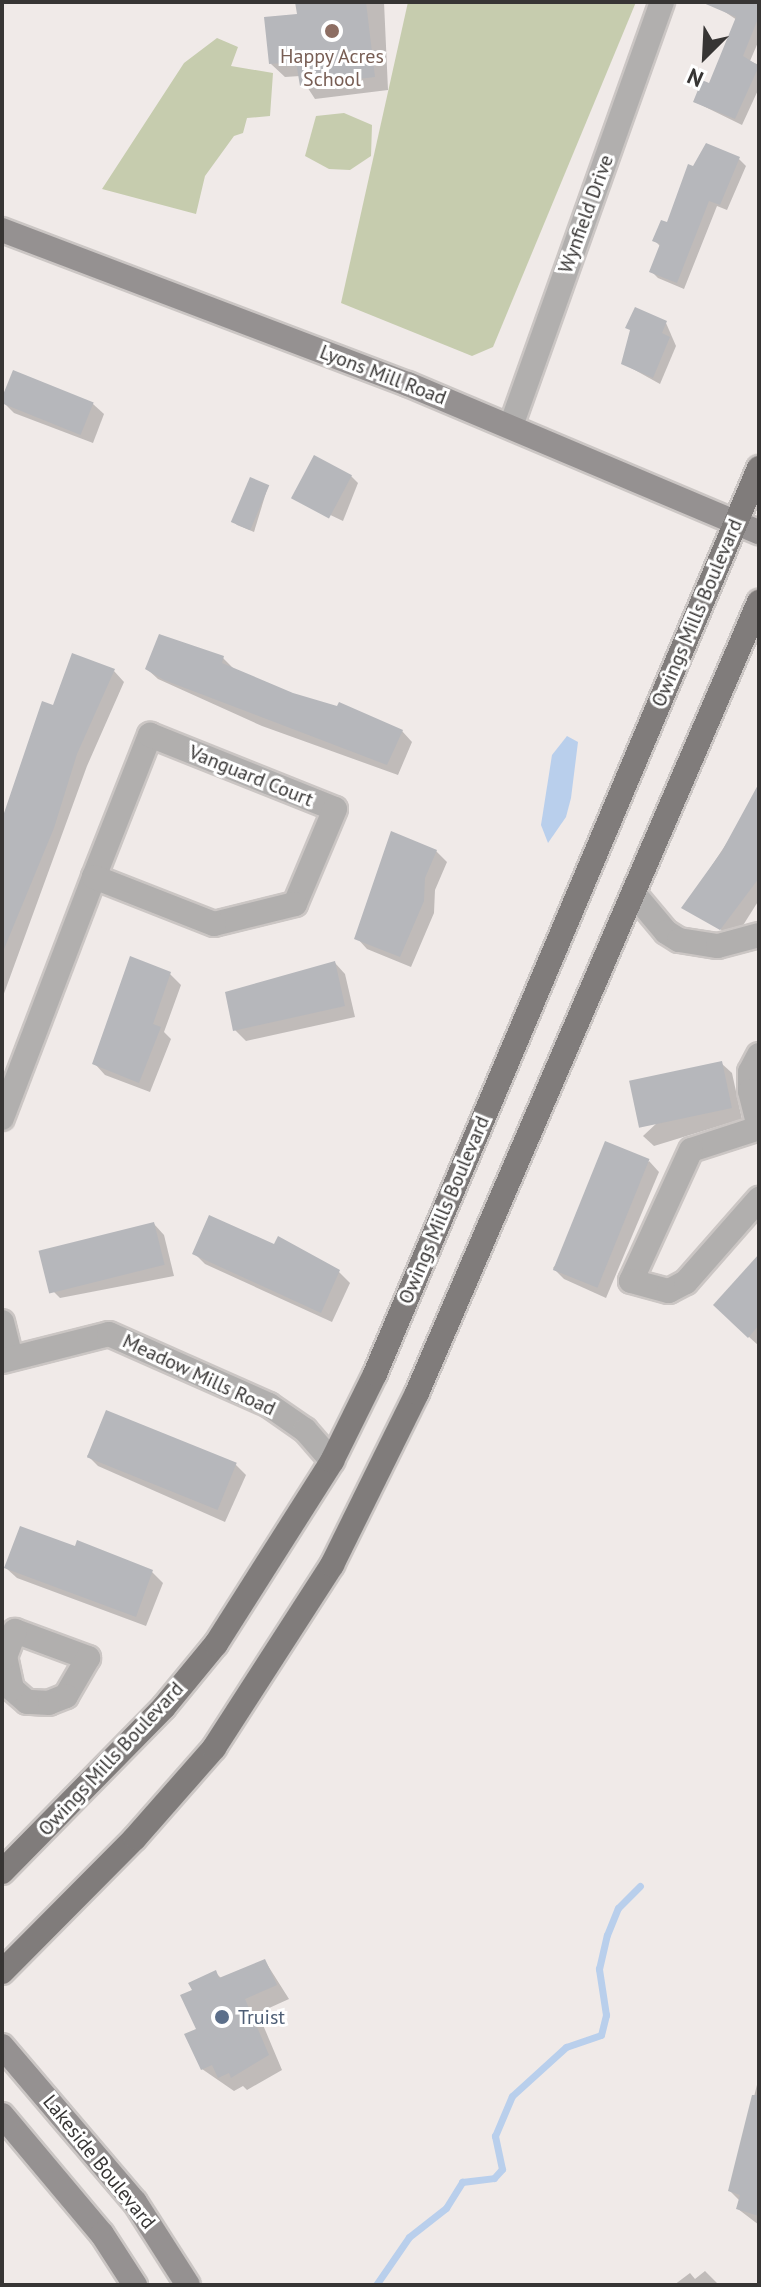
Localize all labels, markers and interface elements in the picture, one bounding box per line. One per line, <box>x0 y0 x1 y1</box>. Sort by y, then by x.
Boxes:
north arrow <box>665 16 745 96</box>
marker: Happy Acres School <box>323 22 341 40</box>
place label: Happy Acres School <box>279 44 385 91</box>
text: N <box>683 62 708 94</box>
street label: Wynfield Drive <box>553 152 619 276</box>
street label: Lyons Mill Road <box>316 340 450 410</box>
street label: Owings Mills Boulevard <box>647 515 747 711</box>
street label: Vanguard Court <box>185 740 317 812</box>
street label: Owings Mills Boulevard <box>394 1112 494 1308</box>
street label: Meadow Mills Road <box>119 1329 279 1421</box>
street label: Owings Mills Boulevard <box>33 1677 189 1841</box>
place label: Truist <box>238 2005 285 2029</box>
marker: Truist <box>213 2008 231 2026</box>
street label: Lakeside Boulevard <box>38 2090 160 2234</box>

